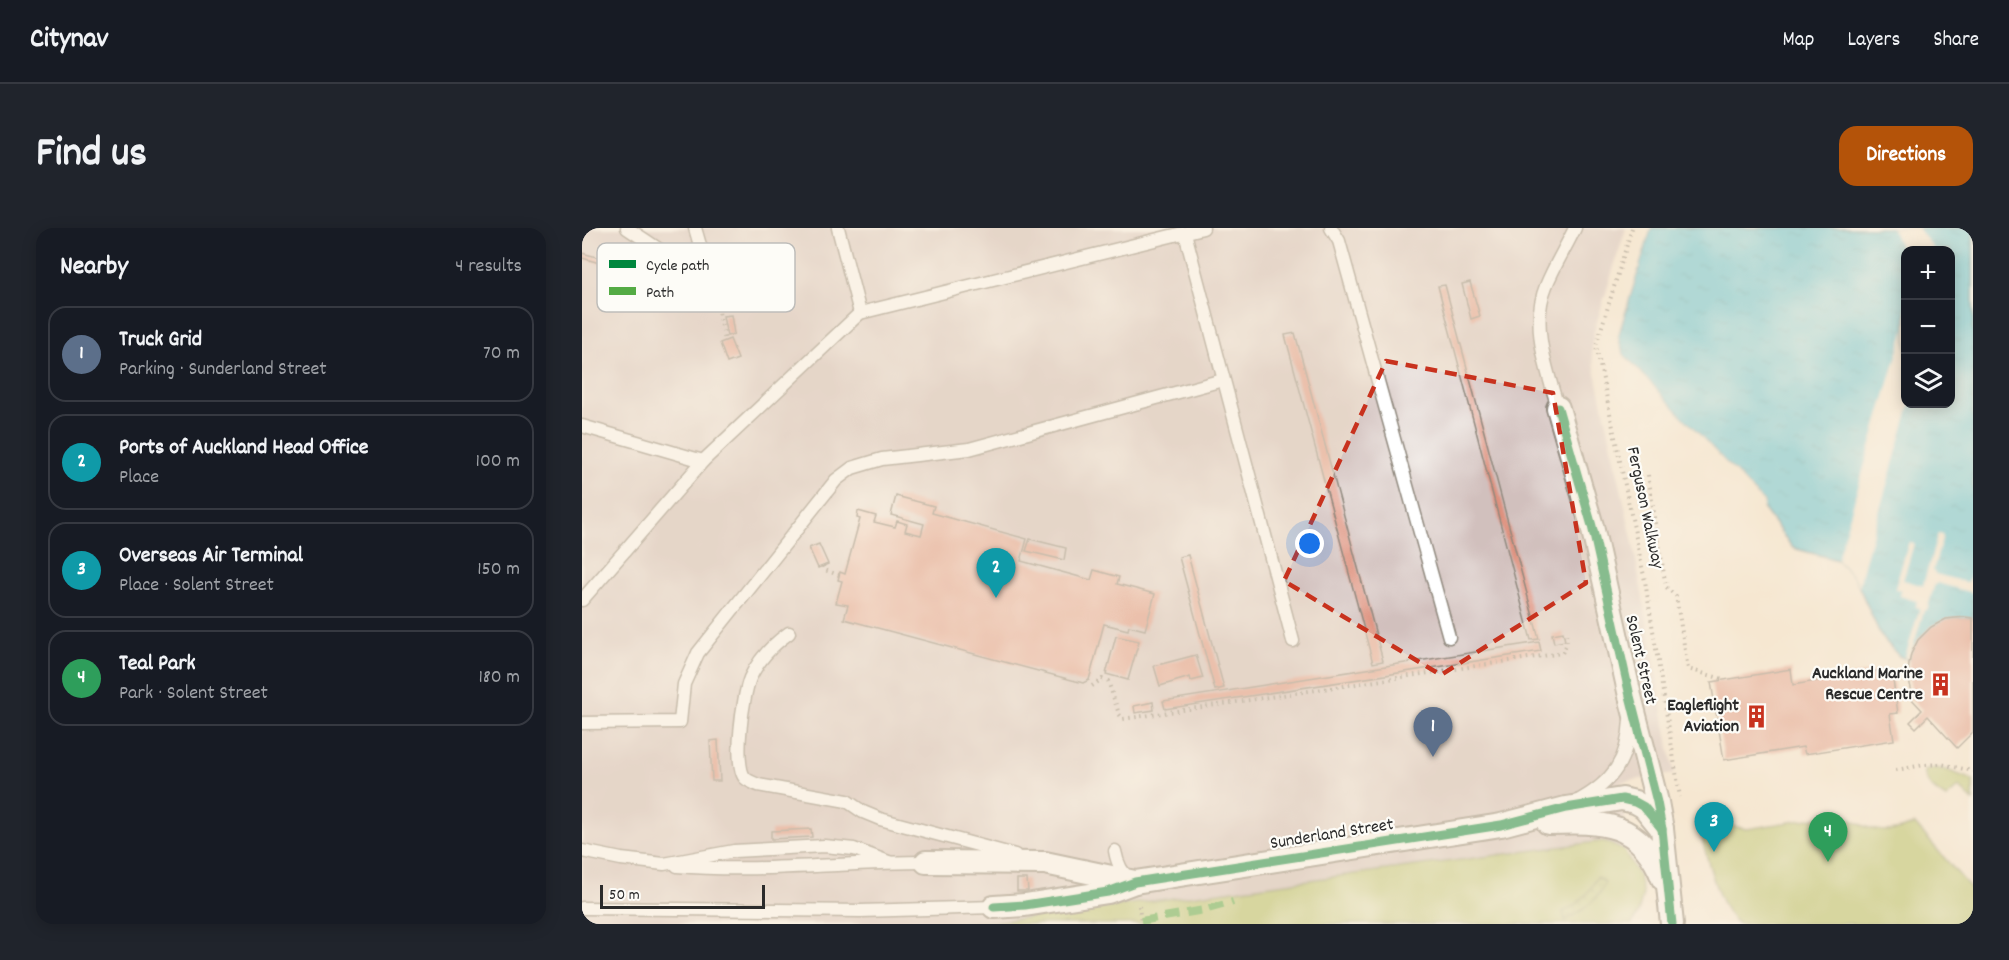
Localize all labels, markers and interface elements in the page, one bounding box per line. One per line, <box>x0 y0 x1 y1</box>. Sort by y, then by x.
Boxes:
text: Citynav <box>30 21 108 61</box>
text: Map <box>1783 26 1814 56</box>
text: Layers <box>1847 26 1900 56</box>
text: Share <box>1933 26 1979 56</box>
text: Find us <box>36 126 147 186</box>
button: Directions <box>1839 126 1973 186</box>
legend <box>597 243 795 312</box>
map controls <box>1901 246 1955 408</box>
button: + <box>1901 246 1955 300</box>
text: Nearby <box>60 249 128 286</box>
text: 4 results <box>455 253 522 281</box>
text: Cycle path <box>646 255 709 278</box>
text: Path <box>646 282 674 305</box>
button: − <box>1901 300 1955 354</box>
text: Truck Grid <box>119 325 202 356</box>
text: 1 <box>79 340 84 368</box>
text: 70 m <box>483 340 520 368</box>
button: layers <box>1901 354 1955 408</box>
text: Parking · Sunderland Street <box>119 356 327 384</box>
text: Ports of Auckland Head Office <box>119 433 368 464</box>
street label: Ferguson Walkway <box>1619 445 1669 572</box>
text: 2 <box>77 448 86 476</box>
text: 100 m <box>476 448 520 476</box>
text: Place <box>119 464 159 492</box>
your location <box>1295 529 1324 558</box>
text: Overseas Air Terminal <box>119 541 303 572</box>
pin: 2 <box>976 548 1016 598</box>
text: 3 <box>77 556 86 584</box>
text: 150 m <box>477 556 520 584</box>
text: Place · Solent Street <box>119 572 274 600</box>
street label: Solent Street <box>1618 613 1662 707</box>
text: Teal Park <box>119 649 196 680</box>
place label: Auckland Marine Rescue Centre <box>1812 662 1923 708</box>
text: 4 <box>77 664 86 692</box>
text: 180 m <box>478 664 520 692</box>
building icon: Auckland Marine Rescue Centre <box>1928 671 1954 697</box>
text: Park · Solent Street <box>119 680 268 708</box>
place label: Eagleflight Aviation <box>1667 694 1739 740</box>
building icon: Eagleflight Aviation <box>1744 703 1770 729</box>
pin: 1 <box>1414 708 1452 757</box>
pin: 3 <box>1694 802 1734 852</box>
pin: 4 <box>1808 812 1848 862</box>
street label: Sunderland Street <box>1269 813 1396 857</box>
scale bar <box>600 882 765 910</box>
text: 50 m <box>609 884 640 907</box>

